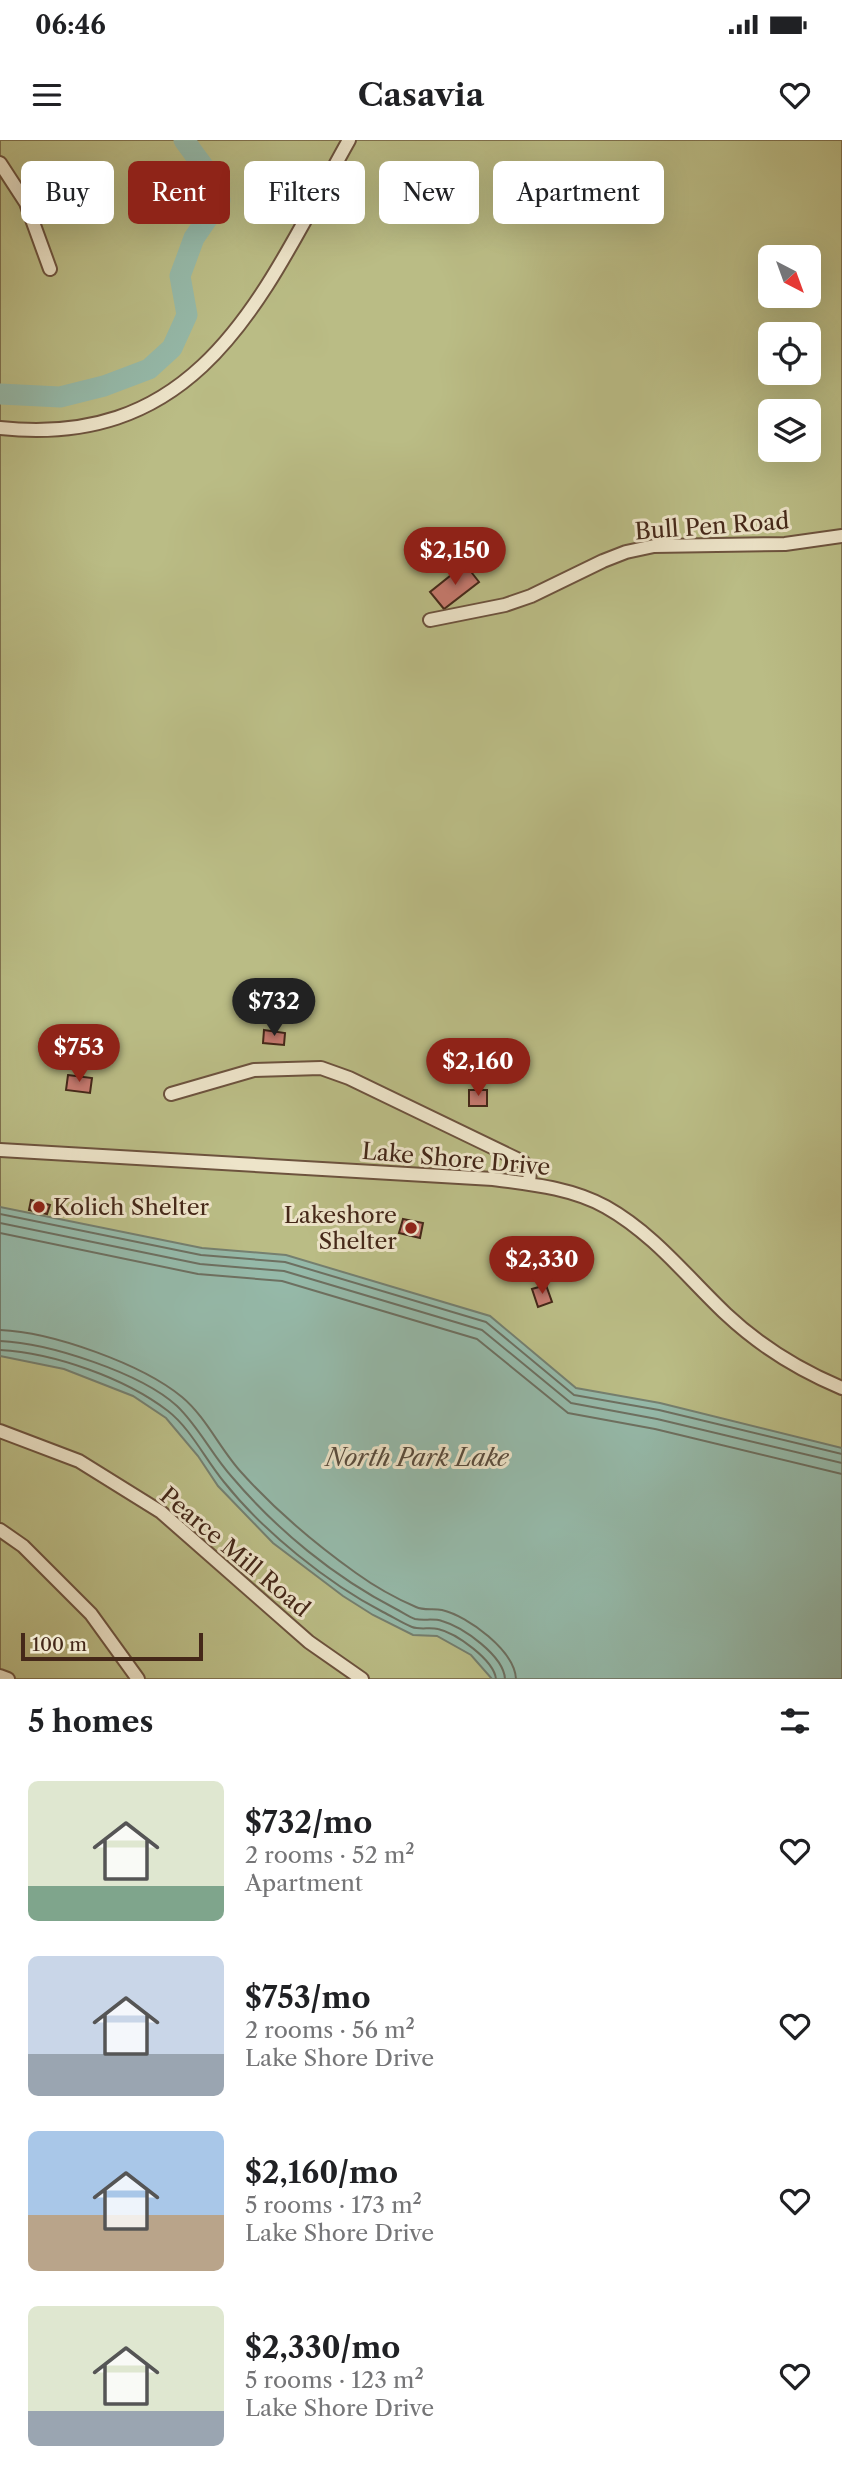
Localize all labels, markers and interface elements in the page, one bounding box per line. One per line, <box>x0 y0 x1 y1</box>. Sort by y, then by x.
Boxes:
text: 06:46 <box>35 9 106 41</box>
text: Casavia <box>358 75 484 114</box>
icon: menu <box>28 76 66 114</box>
icon: heart <box>776 76 814 114</box>
chip: Buy <box>21 161 114 224</box>
chip: Rent <box>128 161 230 224</box>
chip: Filters <box>244 161 365 224</box>
chip: New <box>379 161 479 224</box>
chip: Apartment <box>493 161 664 224</box>
north arrow <box>758 245 821 308</box>
map controls <box>758 245 821 462</box>
button: locate <box>758 322 821 385</box>
button: layers <box>758 399 821 462</box>
street label: Bull Pen Road <box>634 507 790 545</box>
pin: $2,150 <box>398 528 512 587</box>
text: $2,150 <box>420 536 490 564</box>
pin: $732 <box>233 978 315 1038</box>
text: $732 <box>248 987 300 1015</box>
pin: $753 <box>38 1024 120 1084</box>
text: $753 <box>54 1033 104 1061</box>
pin: $2,160 <box>421 1038 535 1098</box>
text: $2,160 <box>442 1047 514 1075</box>
street label: Lake Shore Drive <box>361 1137 551 1181</box>
place label: Kolich Shelter <box>53 1193 210 1221</box>
marker: Kolich Shelter <box>31 1199 47 1215</box>
place label: Lakeshore Shelter <box>284 1201 397 1255</box>
marker: Lakeshore Shelter <box>403 1220 419 1236</box>
pin: $2,330 <box>485 1236 599 1296</box>
text: $2,330 <box>505 1245 579 1273</box>
water label: North Park Lake <box>323 1443 510 1472</box>
street label: Pearce Mill Road <box>154 1481 316 1623</box>
scale bar <box>21 1630 203 1662</box>
text: 100 m <box>32 1633 87 1656</box>
icon: filters <box>776 1702 814 1740</box>
text: 5 homes <box>28 1703 153 1740</box>
text: $732/mo <box>245 1804 372 1841</box>
icon: home <box>84 1809 168 1893</box>
icon: heart <box>776 1832 814 1870</box>
text: 2 rooms · 52 m² <box>245 1841 415 1869</box>
text: Apartment <box>245 1869 363 1897</box>
text: $753/mo <box>245 1979 371 2016</box>
icon: home <box>84 1984 168 2068</box>
icon: heart <box>776 2007 814 2045</box>
text: 2 rooms · 56 m² <box>245 2016 415 2044</box>
text: Lake Shore Drive <box>245 2044 434 2072</box>
text: $2,160/mo <box>245 2154 398 2191</box>
icon: home <box>84 2159 168 2243</box>
icon: heart <box>776 2182 814 2220</box>
text: 5 rooms · 173 m² <box>245 2191 422 2219</box>
text: Lake Shore Drive <box>245 2219 434 2247</box>
text: $2,330/mo <box>245 2329 400 2366</box>
icon: home <box>84 2334 168 2418</box>
icon: heart <box>776 2357 814 2395</box>
text: 5 rooms · 123 m² <box>245 2366 424 2394</box>
text: Lake Shore Drive <box>245 2394 434 2422</box>

